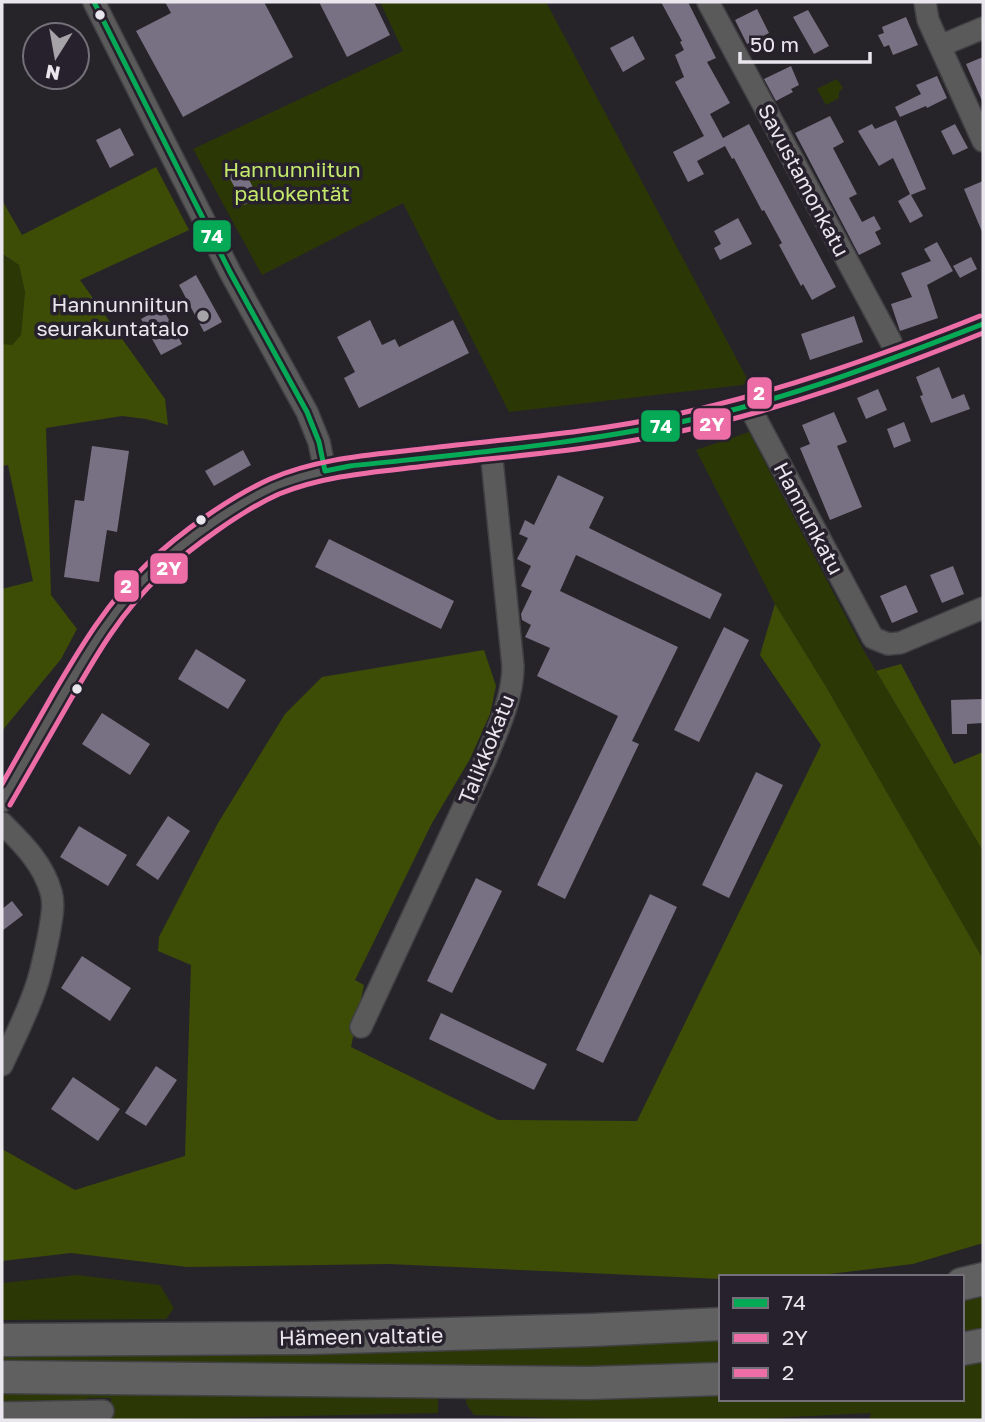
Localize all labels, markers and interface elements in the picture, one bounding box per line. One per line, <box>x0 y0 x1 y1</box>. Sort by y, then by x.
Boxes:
unlabelled marker <box>93 8 107 22</box>
north arrow <box>21 21 91 91</box>
scale bar <box>740 21 870 65</box>
text: 50 m <box>750 31 799 57</box>
text: N <box>43 61 62 86</box>
street label: Savustamonkatu <box>753 99 855 261</box>
park label: Hannunniitun pallokentät <box>223 156 361 206</box>
line badge: 74 <box>192 219 232 253</box>
text: 74 <box>201 224 223 247</box>
place label: Hannunniitun seurakuntatalo <box>36 291 189 341</box>
marker: Hannunniitun seurakuntatalo <box>195 308 211 324</box>
line badge: 2 <box>746 376 773 410</box>
text: 2 <box>753 381 765 404</box>
line badge: 2Y <box>692 407 732 441</box>
line badge: 74 <box>640 409 681 443</box>
text: 2Y <box>700 412 725 435</box>
text: 74 <box>650 414 672 437</box>
street label: Hannunkatu <box>768 457 850 579</box>
unlabelled marker <box>194 513 208 527</box>
line badge: 2Y <box>149 552 189 585</box>
text: 2Y <box>157 556 182 579</box>
line badge: 2 <box>113 569 140 603</box>
text: 2 <box>120 574 132 597</box>
unlabelled marker <box>70 682 84 696</box>
street label: Talikkokatu <box>452 691 520 807</box>
legend <box>719 1275 964 1401</box>
text: 74 <box>782 1289 806 1315</box>
street label: Hämeen valtatie <box>279 1322 443 1350</box>
text: 2Y <box>782 1324 808 1350</box>
text: 2 <box>782 1359 794 1385</box>

